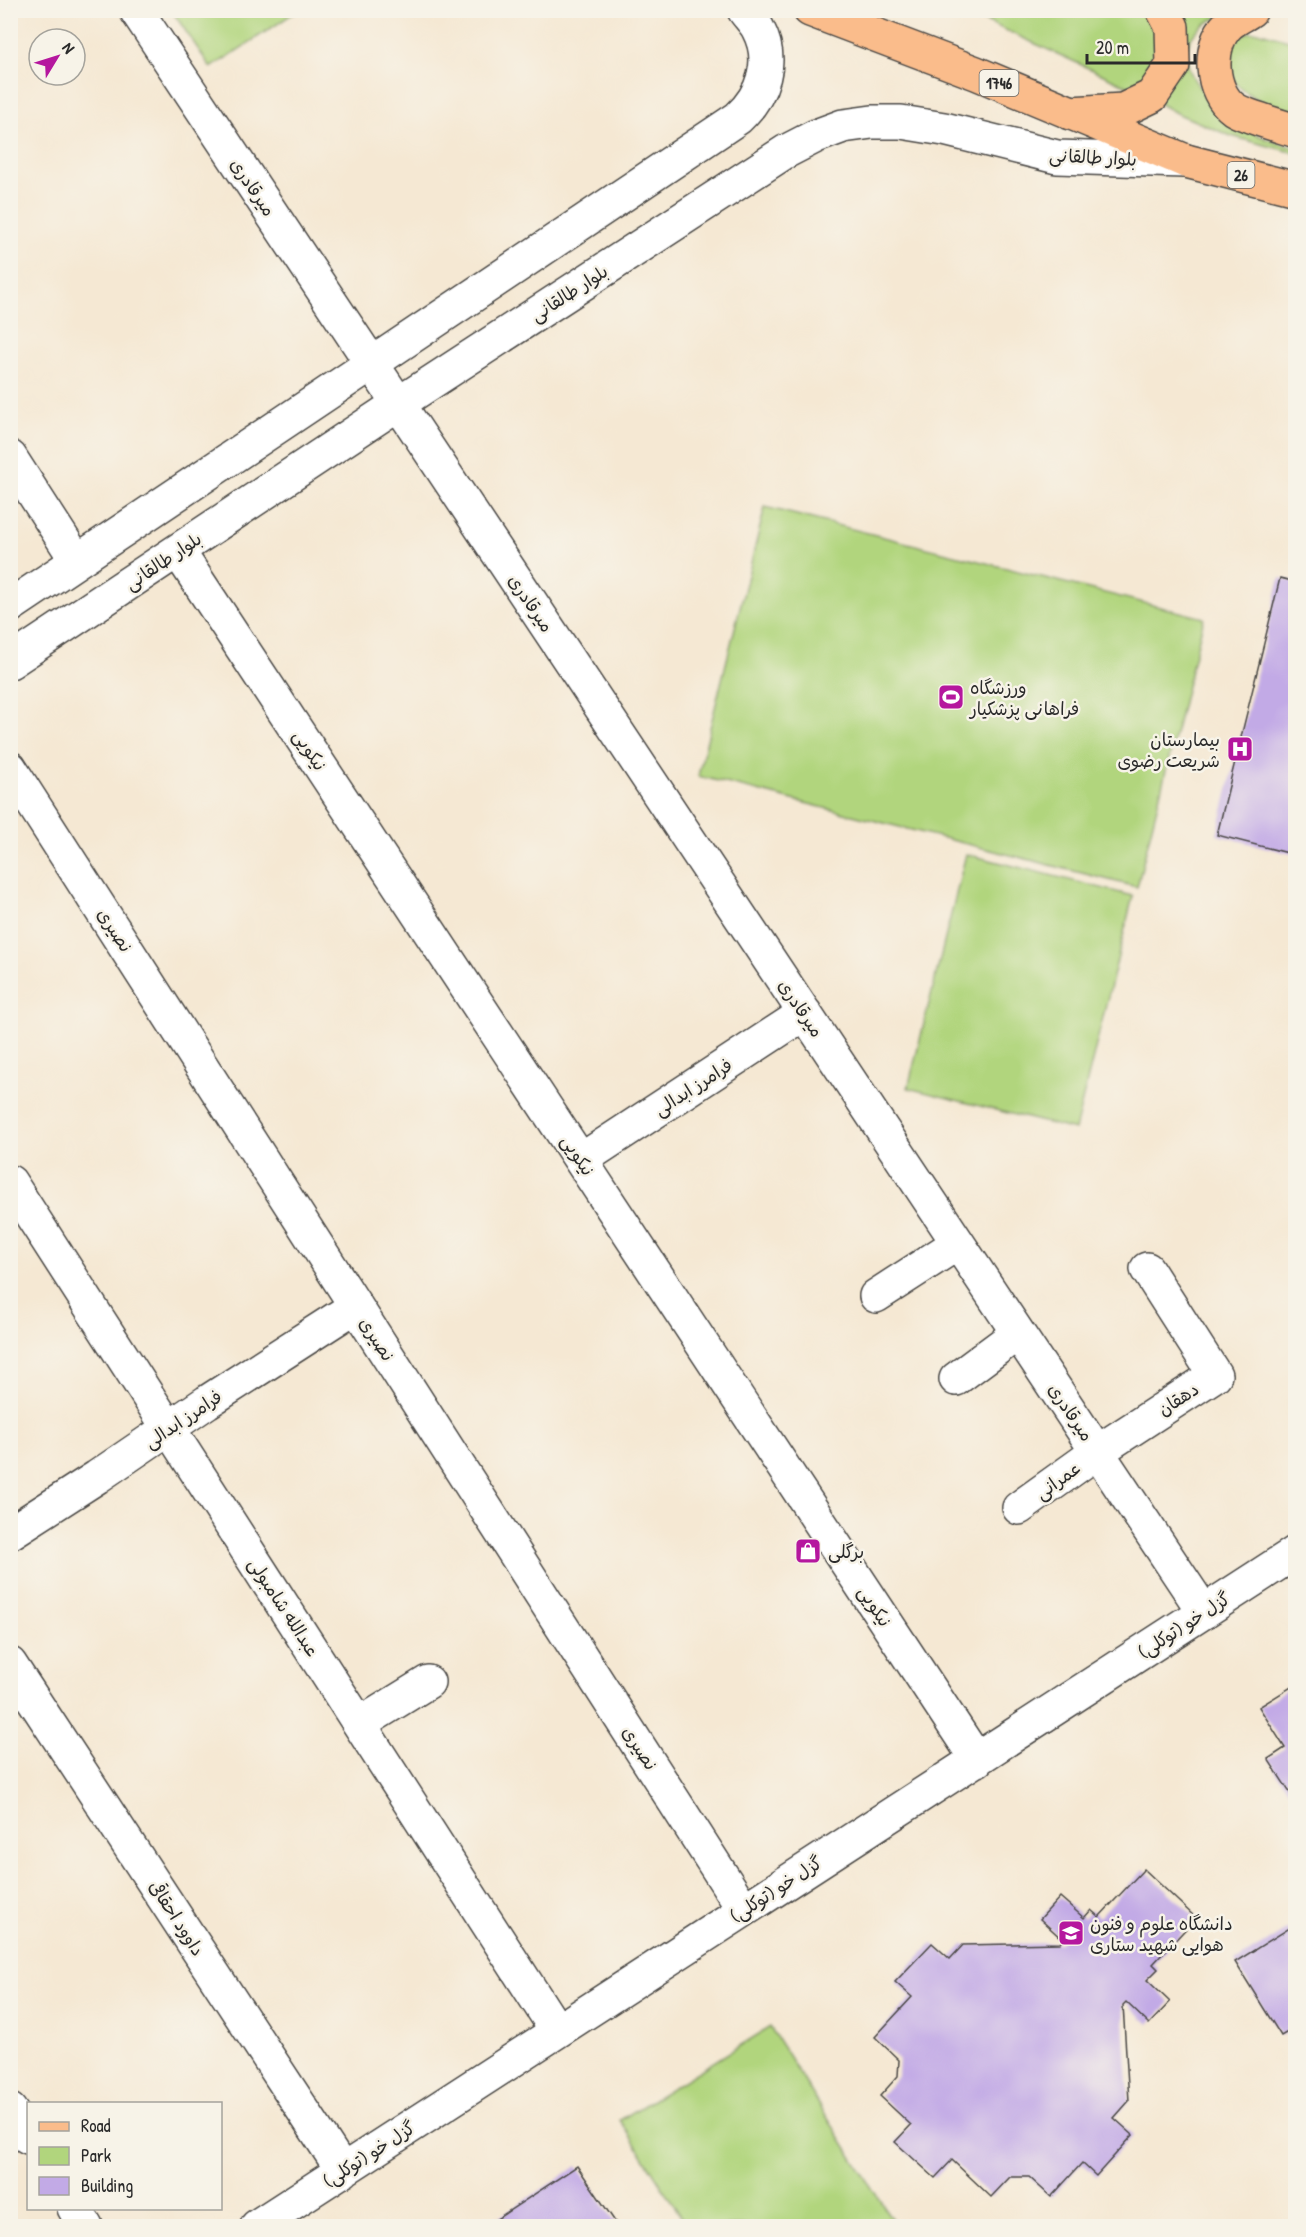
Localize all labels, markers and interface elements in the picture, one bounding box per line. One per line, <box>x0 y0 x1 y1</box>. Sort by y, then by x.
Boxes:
north arrow <box>27 27 87 87</box>
scale bar <box>1087 27 1195 65</box>
text: 20 m <box>1096 35 1129 60</box>
text: N <box>58 38 80 58</box>
road number: 1746 <box>980 70 1018 96</box>
street label: بلوار طالقانی <box>1048 142 1138 172</box>
street label: میرقادری <box>224 153 282 221</box>
road number: 26 <box>1228 162 1254 188</box>
street label: بلوار طالقانی <box>525 259 613 327</box>
street label: بلوار طالقانی <box>120 526 206 596</box>
street label: میرقادری <box>502 569 560 637</box>
place label: ورزشگاه فراهانی پزشکیار <box>968 675 1079 721</box>
sports icon: ورزشگاه فراهانی پزشکیار <box>936 682 966 712</box>
street label: نیکویی <box>287 725 333 775</box>
place label: بیمارستان شریعت رضوی <box>1117 727 1220 773</box>
hospital icon: بیمارستان شریعت رضوی <box>1225 734 1255 764</box>
street label: نصیری <box>92 903 138 957</box>
street label: میرقادری <box>772 974 830 1042</box>
street label: فرامرز ابدالی <box>649 1052 737 1122</box>
street label: نیکویی <box>555 1130 601 1180</box>
street label: نصیری <box>354 1312 400 1366</box>
street label: دهقان <box>1153 1376 1203 1422</box>
street label: میرقادری <box>1042 1378 1100 1446</box>
street label: فرامرز ابدالی <box>139 1384 227 1454</box>
street label: عمرانی <box>1030 1455 1086 1505</box>
shop icon: برگلی <box>793 1536 823 1566</box>
place label: برگلی <box>828 1539 864 1564</box>
street label: عبدالله شامبولی <box>243 1553 325 1661</box>
street label: نیکویی <box>852 1581 898 1631</box>
street label: گزل خو (توکلی) <box>1133 1586 1235 1664</box>
street label: نصیری <box>617 1721 663 1775</box>
street label: گزل خو (توکلی) <box>725 1850 827 1928</box>
street label: داوود احقاقی <box>143 1875 211 1961</box>
place label: دانشگاه علوم و فنون هوایی شهید ستاری <box>1090 1911 1233 1957</box>
school or university icon: دانشگاه علوم و فنون هوایی شهید ستاری <box>1056 1918 1086 1948</box>
legend <box>27 2102 222 2210</box>
text: Road <box>81 2113 111 2138</box>
street label: گزل خو (توکلی) <box>318 2115 420 2193</box>
text: Park <box>81 2143 112 2168</box>
text: Building <box>81 2173 133 2198</box>

